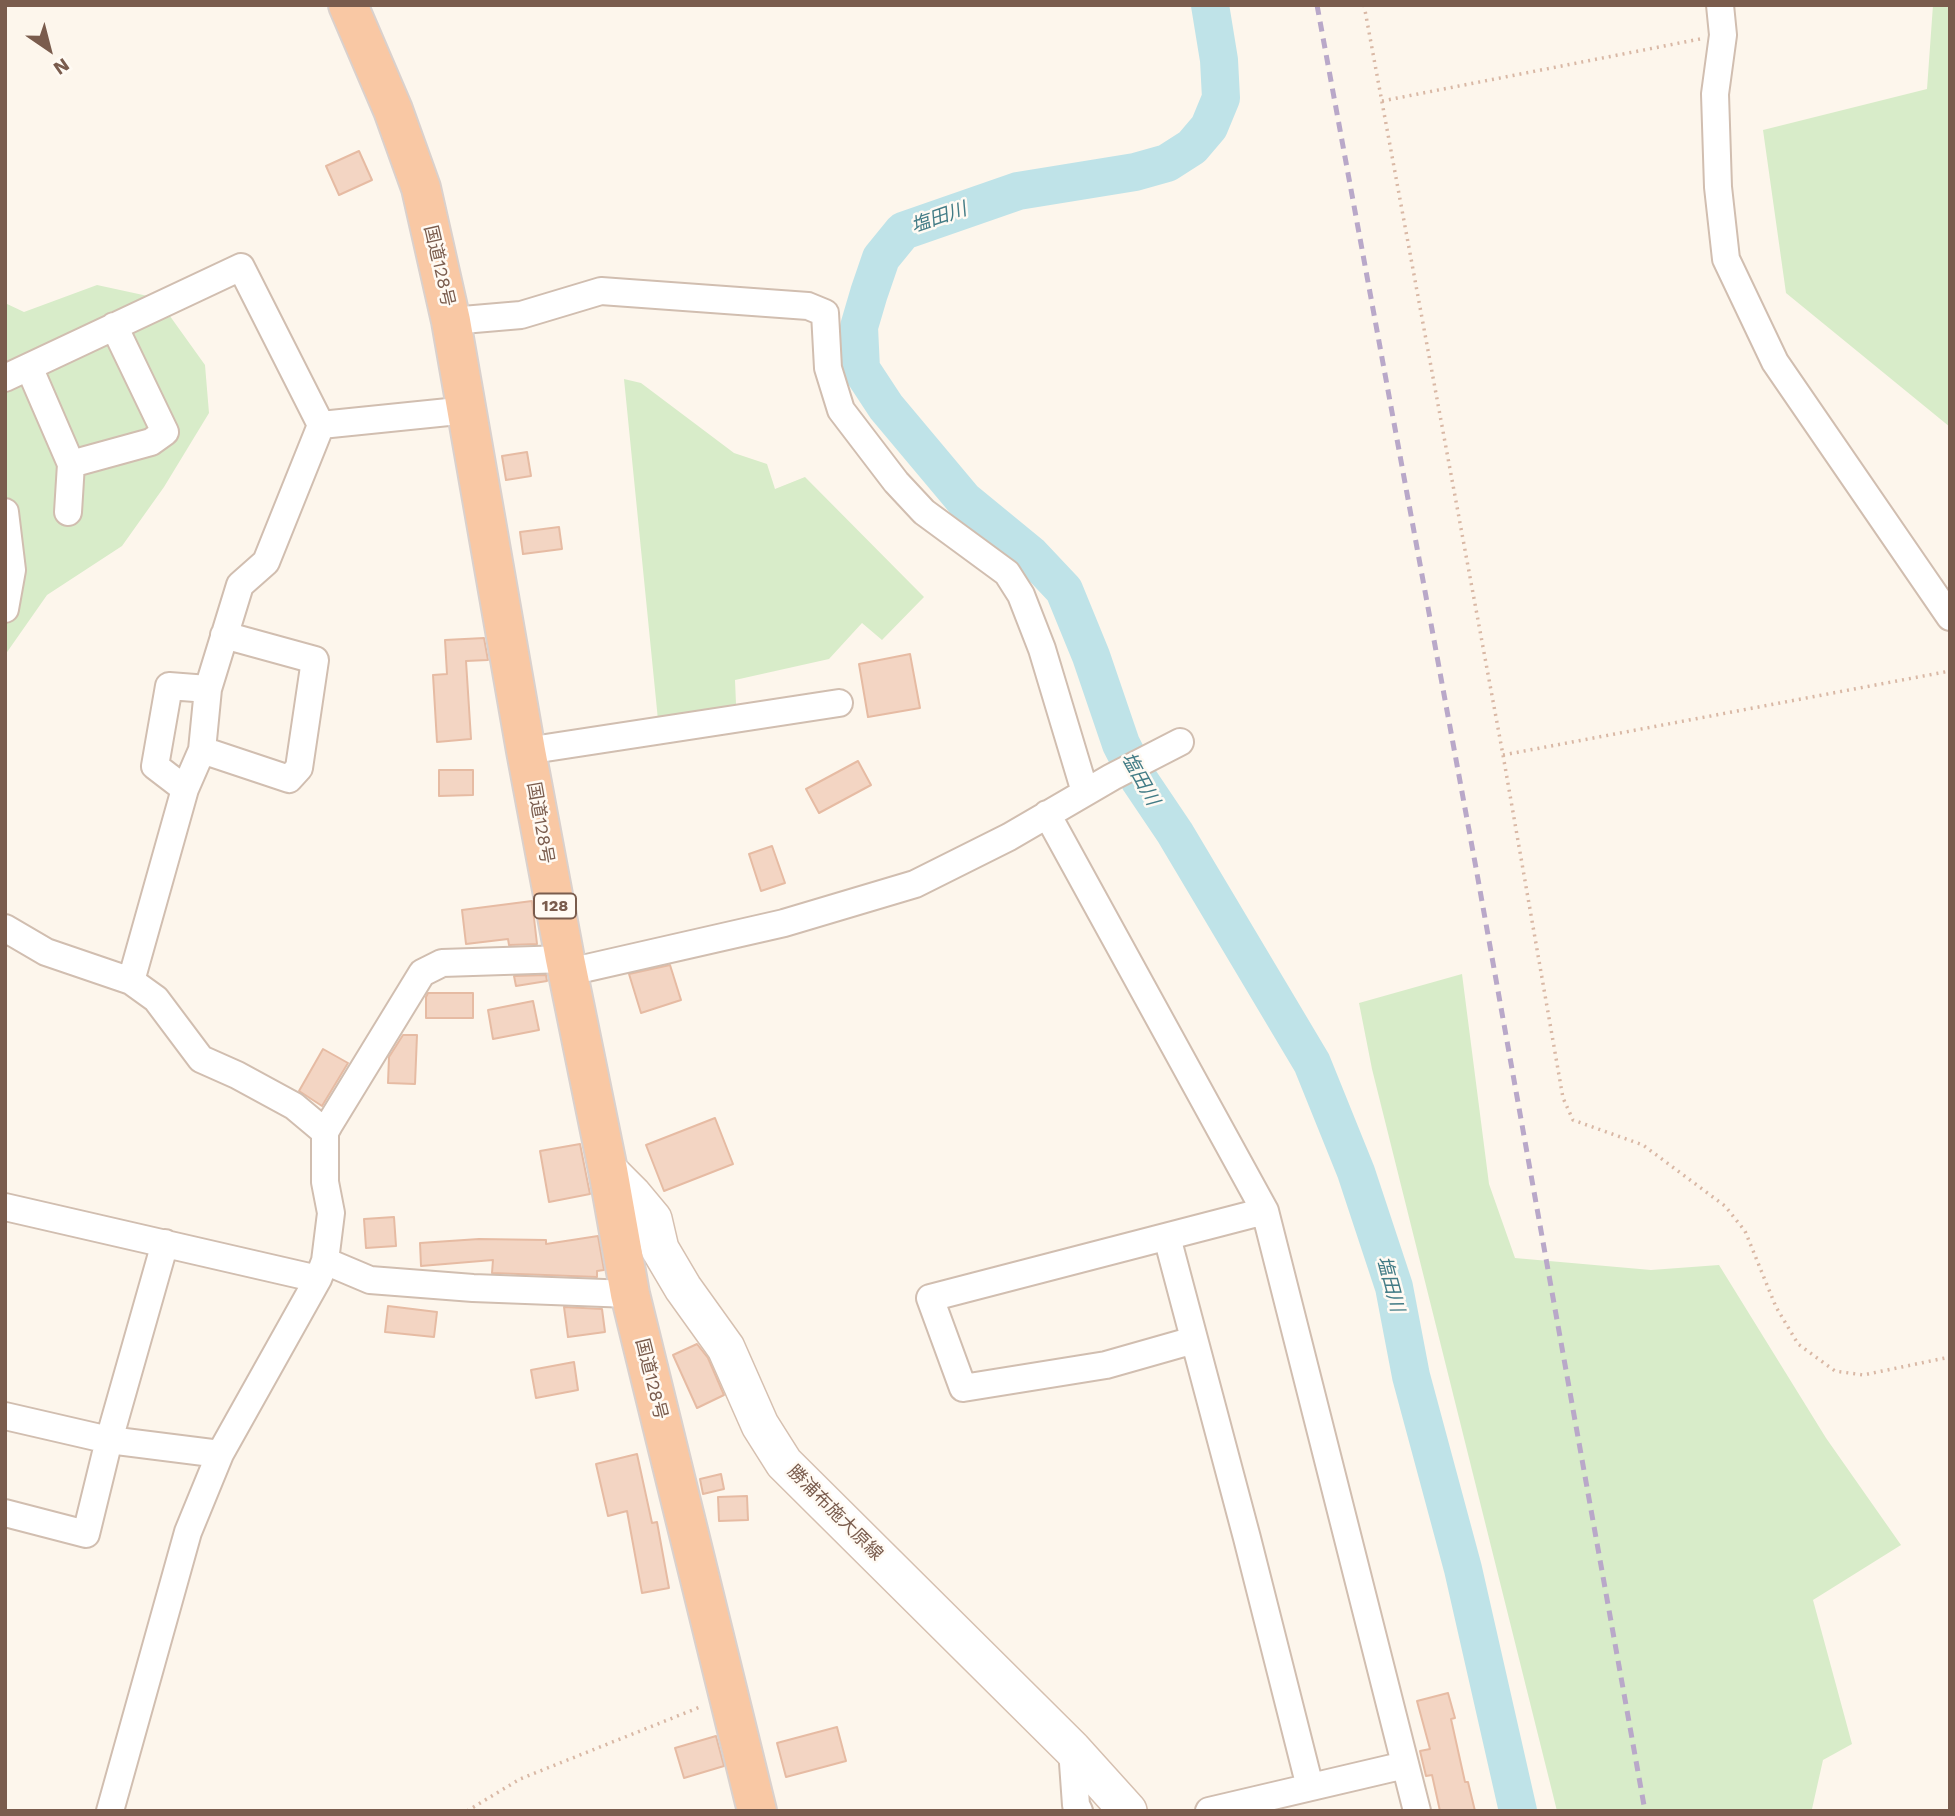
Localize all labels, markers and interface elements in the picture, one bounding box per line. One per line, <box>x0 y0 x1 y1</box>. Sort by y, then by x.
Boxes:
north arrow <box>14 14 84 84</box>
text: N <box>49 53 74 80</box>
water label: 塩田川 <box>908 198 970 238</box>
street label: 国道128号 <box>419 223 459 309</box>
water label: 塩田川 <box>1116 749 1164 809</box>
street label: 国道128号 <box>522 780 558 866</box>
road number: 128 <box>534 893 576 918</box>
water label: 塩田川 <box>1372 1254 1408 1314</box>
street label: 国道128号 <box>631 1336 671 1422</box>
street label: 勝浦布施大原線 <box>783 1461 887 1565</box>

